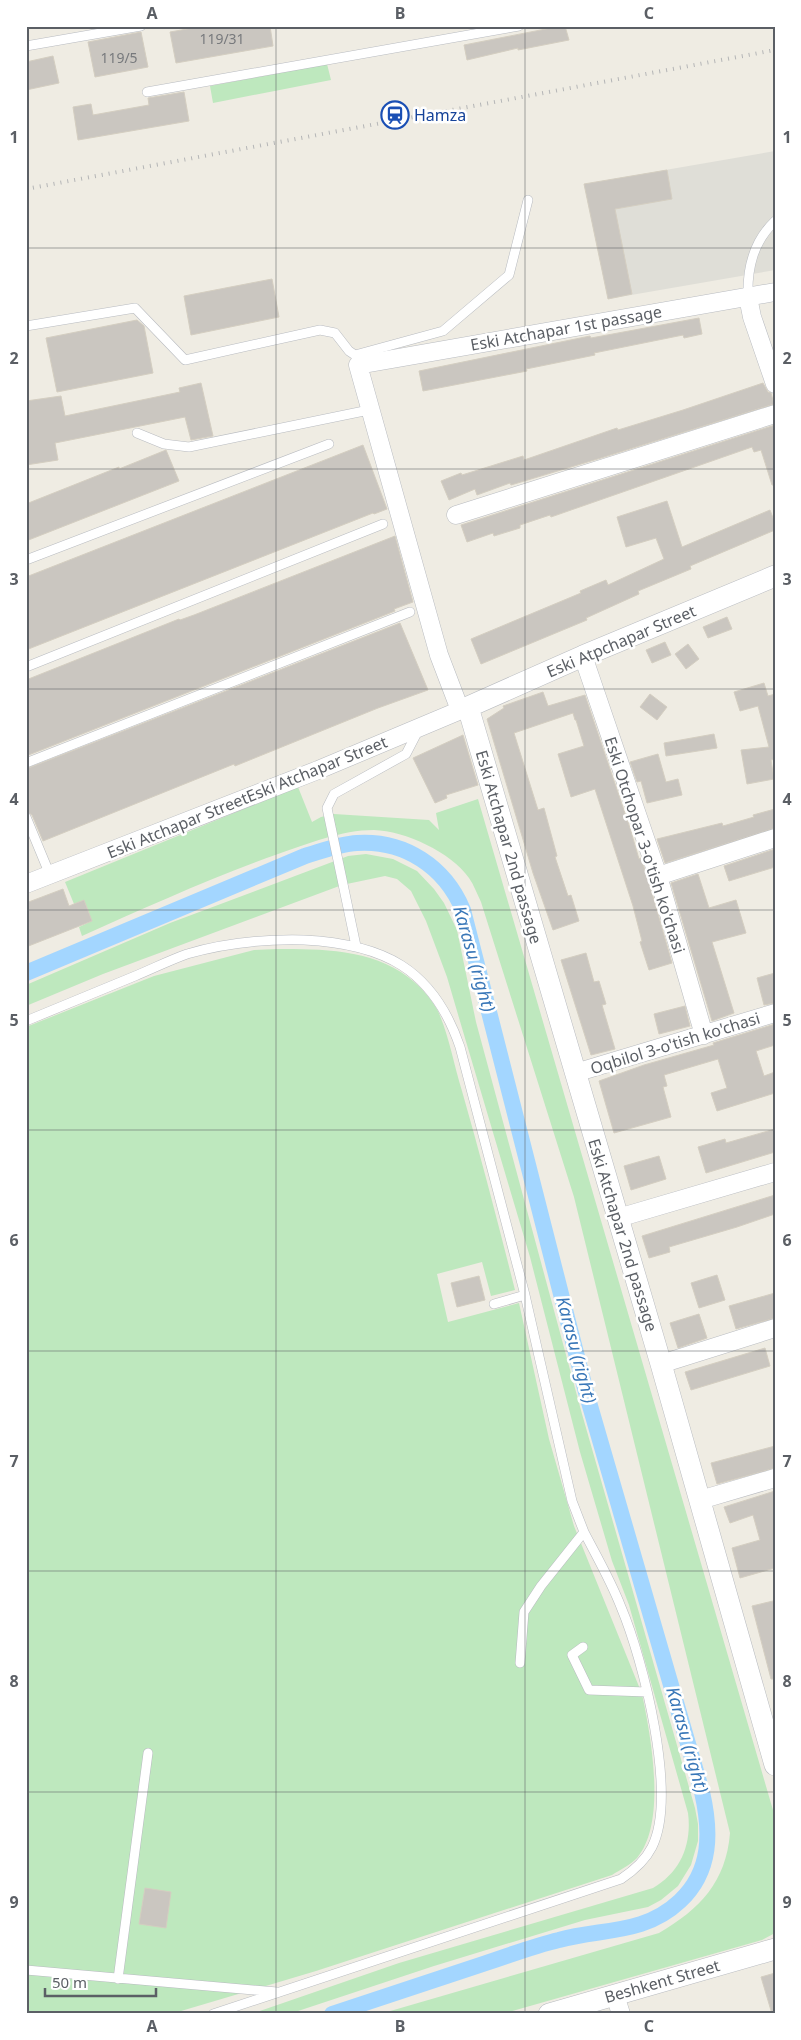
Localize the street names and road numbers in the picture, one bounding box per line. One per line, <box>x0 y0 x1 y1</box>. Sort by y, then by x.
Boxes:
street label: Eski Atchapar 1st passage <box>468 300 664 356</box>
street label: Eski Atpchapar Street <box>543 600 699 682</box>
street label: Eski Atchapar StreetEski Atchapar Street <box>104 730 391 863</box>
street label: Eski Otchopar 3-o'tish ko'chasi <box>600 734 690 956</box>
street label: Eski Atchapar 2nd passage <box>471 748 547 946</box>
street label: Oqbilol 3-o'tish ko'chasi <box>587 1007 763 1079</box>
street label: Eski Atchapar 2nd passage <box>583 1136 663 1334</box>
street label: Beshkent Street <box>602 1954 722 2008</box>

